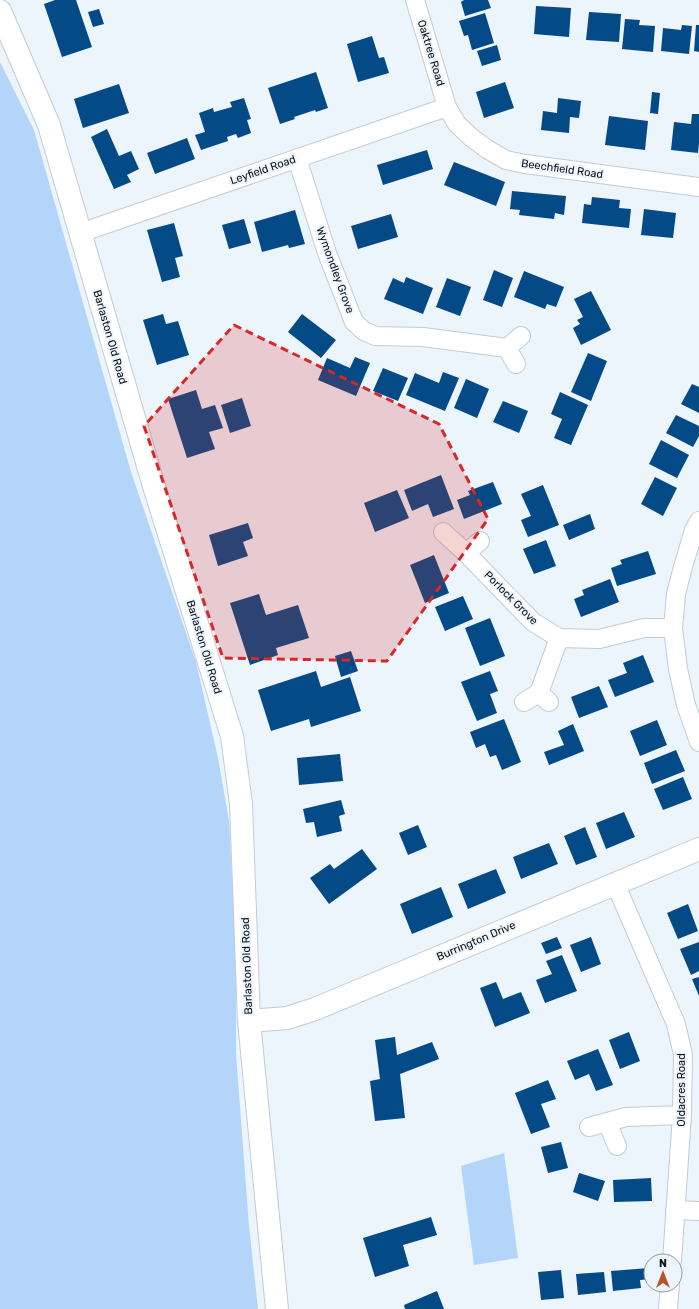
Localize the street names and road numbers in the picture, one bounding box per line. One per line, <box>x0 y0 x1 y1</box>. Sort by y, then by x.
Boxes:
street label: Oaktree Road <box>415 18 447 88</box>
street label: Leyfield Road <box>229 153 297 187</box>
street label: Beechfield Road <box>520 157 604 181</box>
street label: Wymondley Grove <box>313 225 357 315</box>
street label: Barlaston Old Road <box>90 288 130 386</box>
street label: Porlock Grove <box>481 568 541 628</box>
street label: Barlaston Old Road <box>184 599 224 695</box>
street label: Barlaston Old Road <box>239 917 255 1015</box>
street label: Burrington Drive <box>434 918 518 964</box>
street label: Oldacres Road <box>675 1053 688 1127</box>

